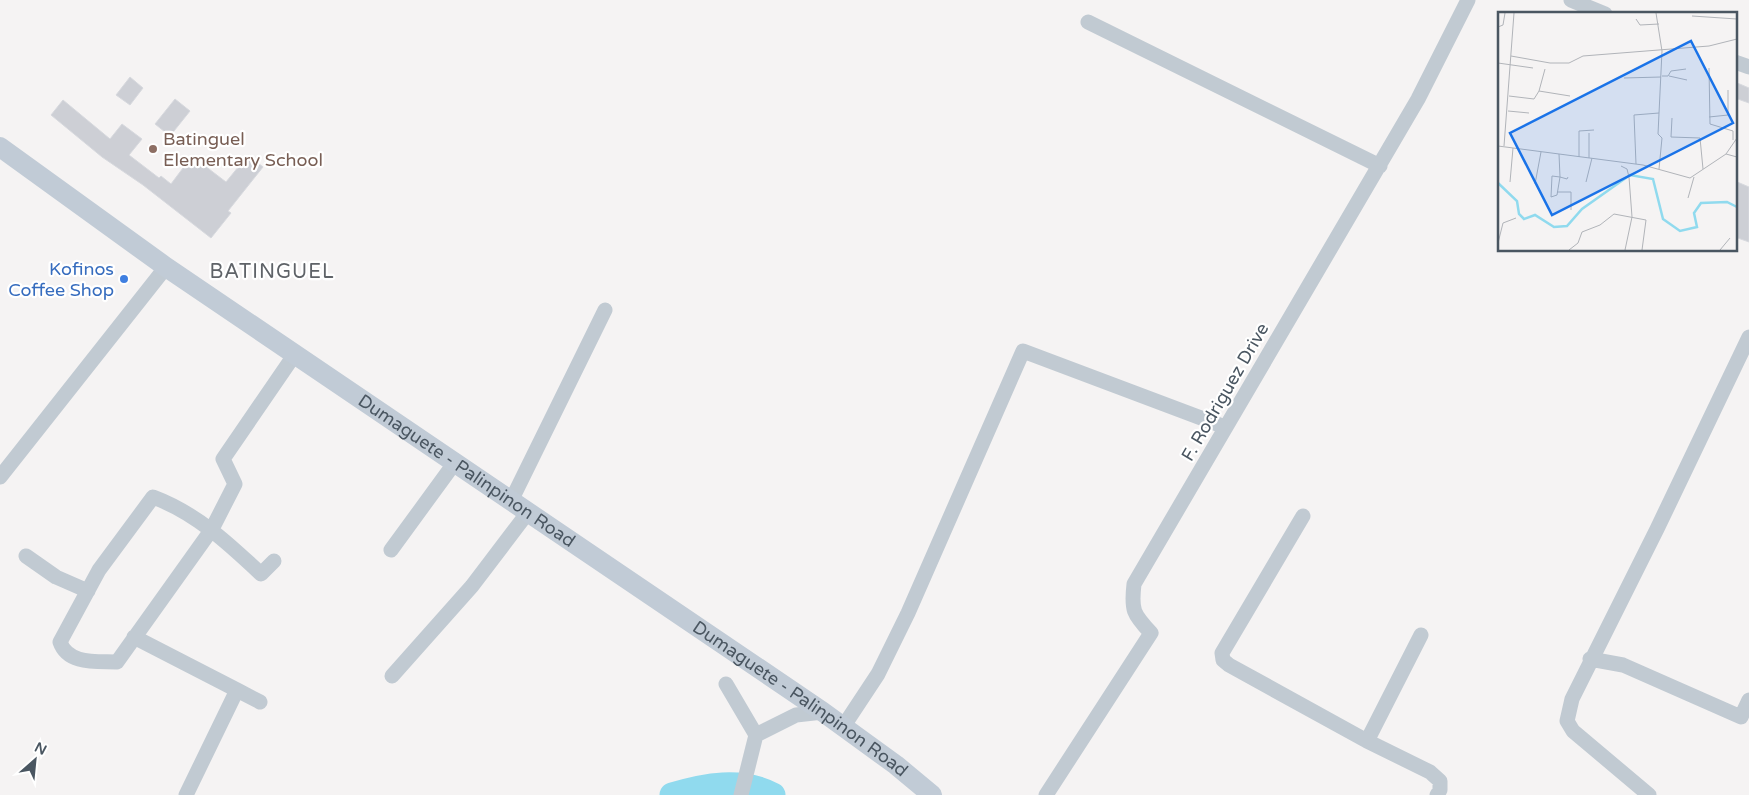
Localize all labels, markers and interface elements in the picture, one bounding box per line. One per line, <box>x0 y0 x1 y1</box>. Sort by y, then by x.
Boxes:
inset map <box>1498 12 1736 251</box>
place label: Batinguel Elementary School <box>163 128 323 171</box>
marker: Batinguel Elementary School <box>147 143 159 155</box>
place label: Kofinos Coffee Shop <box>8 258 114 301</box>
district label: BATINGUEL <box>209 260 335 284</box>
marker: Kofinos Coffee Shop <box>118 273 130 285</box>
street label: F. Rodriguez Drive <box>1176 319 1274 465</box>
street label: Dumaguete - Palinpinon Road <box>354 389 580 552</box>
street label: Dumaguete - Palinpinon Road <box>688 616 912 781</box>
north arrow <box>10 735 60 785</box>
text: N <box>32 739 50 759</box>

